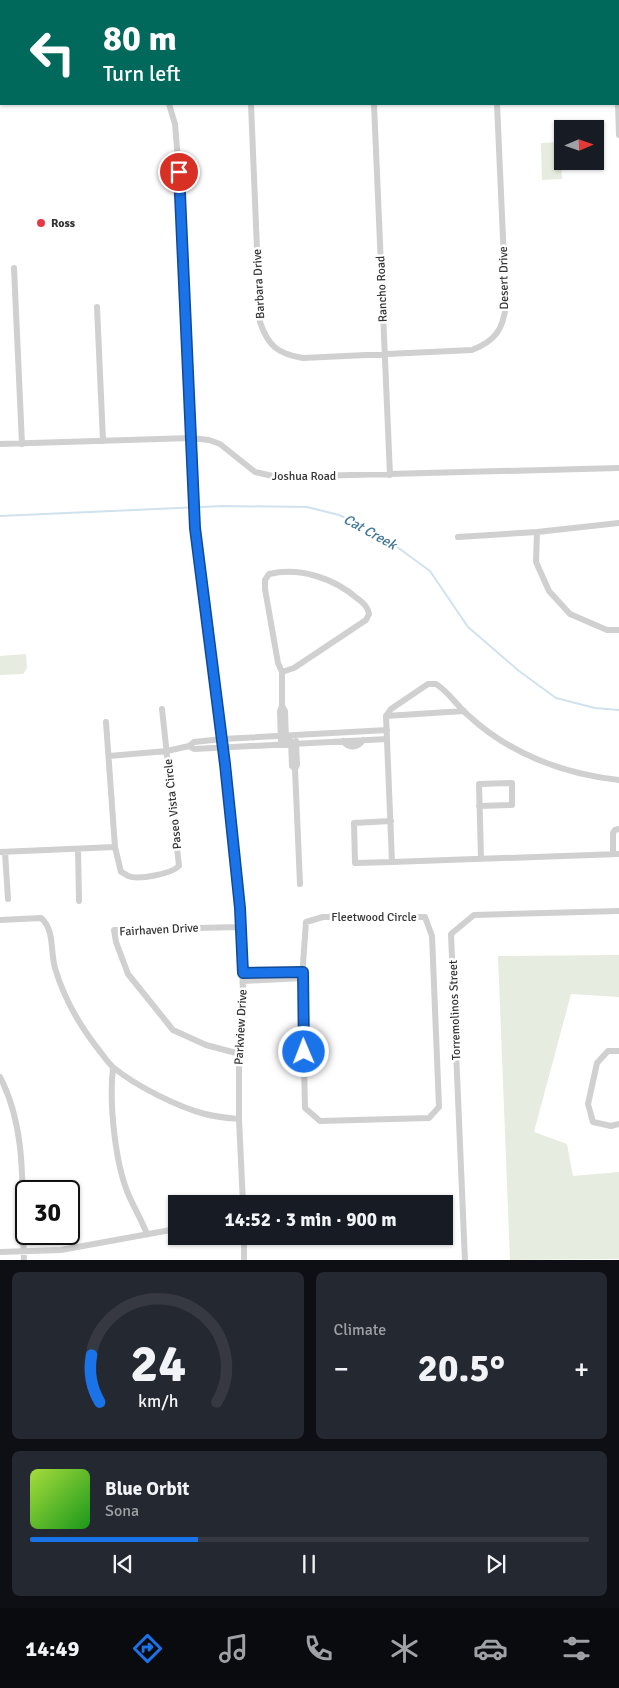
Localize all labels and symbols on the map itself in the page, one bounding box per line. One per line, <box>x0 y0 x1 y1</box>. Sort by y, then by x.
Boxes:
north arrow <box>554 120 604 170</box>
pin <box>158 151 200 193</box>
place label: Ross <box>51 216 76 231</box>
marker: Ross <box>35 217 47 229</box>
street label: Desert Drive <box>496 246 512 310</box>
street label: Barbara Drive <box>250 249 268 319</box>
street label: Rancho Road <box>373 256 391 322</box>
street label: Joshua Road <box>272 469 336 484</box>
water label: Cat Creek <box>341 511 401 554</box>
street label: Paseo Vista Circle <box>161 758 185 850</box>
street label: Fleetwood Circle <box>331 910 417 925</box>
street label: Fairhaven Drive <box>119 920 199 940</box>
street label: Torremolinos Street <box>446 960 464 1060</box>
street label: Parkview Drive <box>232 989 250 1065</box>
position arrow <box>277 1025 329 1077</box>
speed limit sign: 30 <box>15 1180 80 1245</box>

